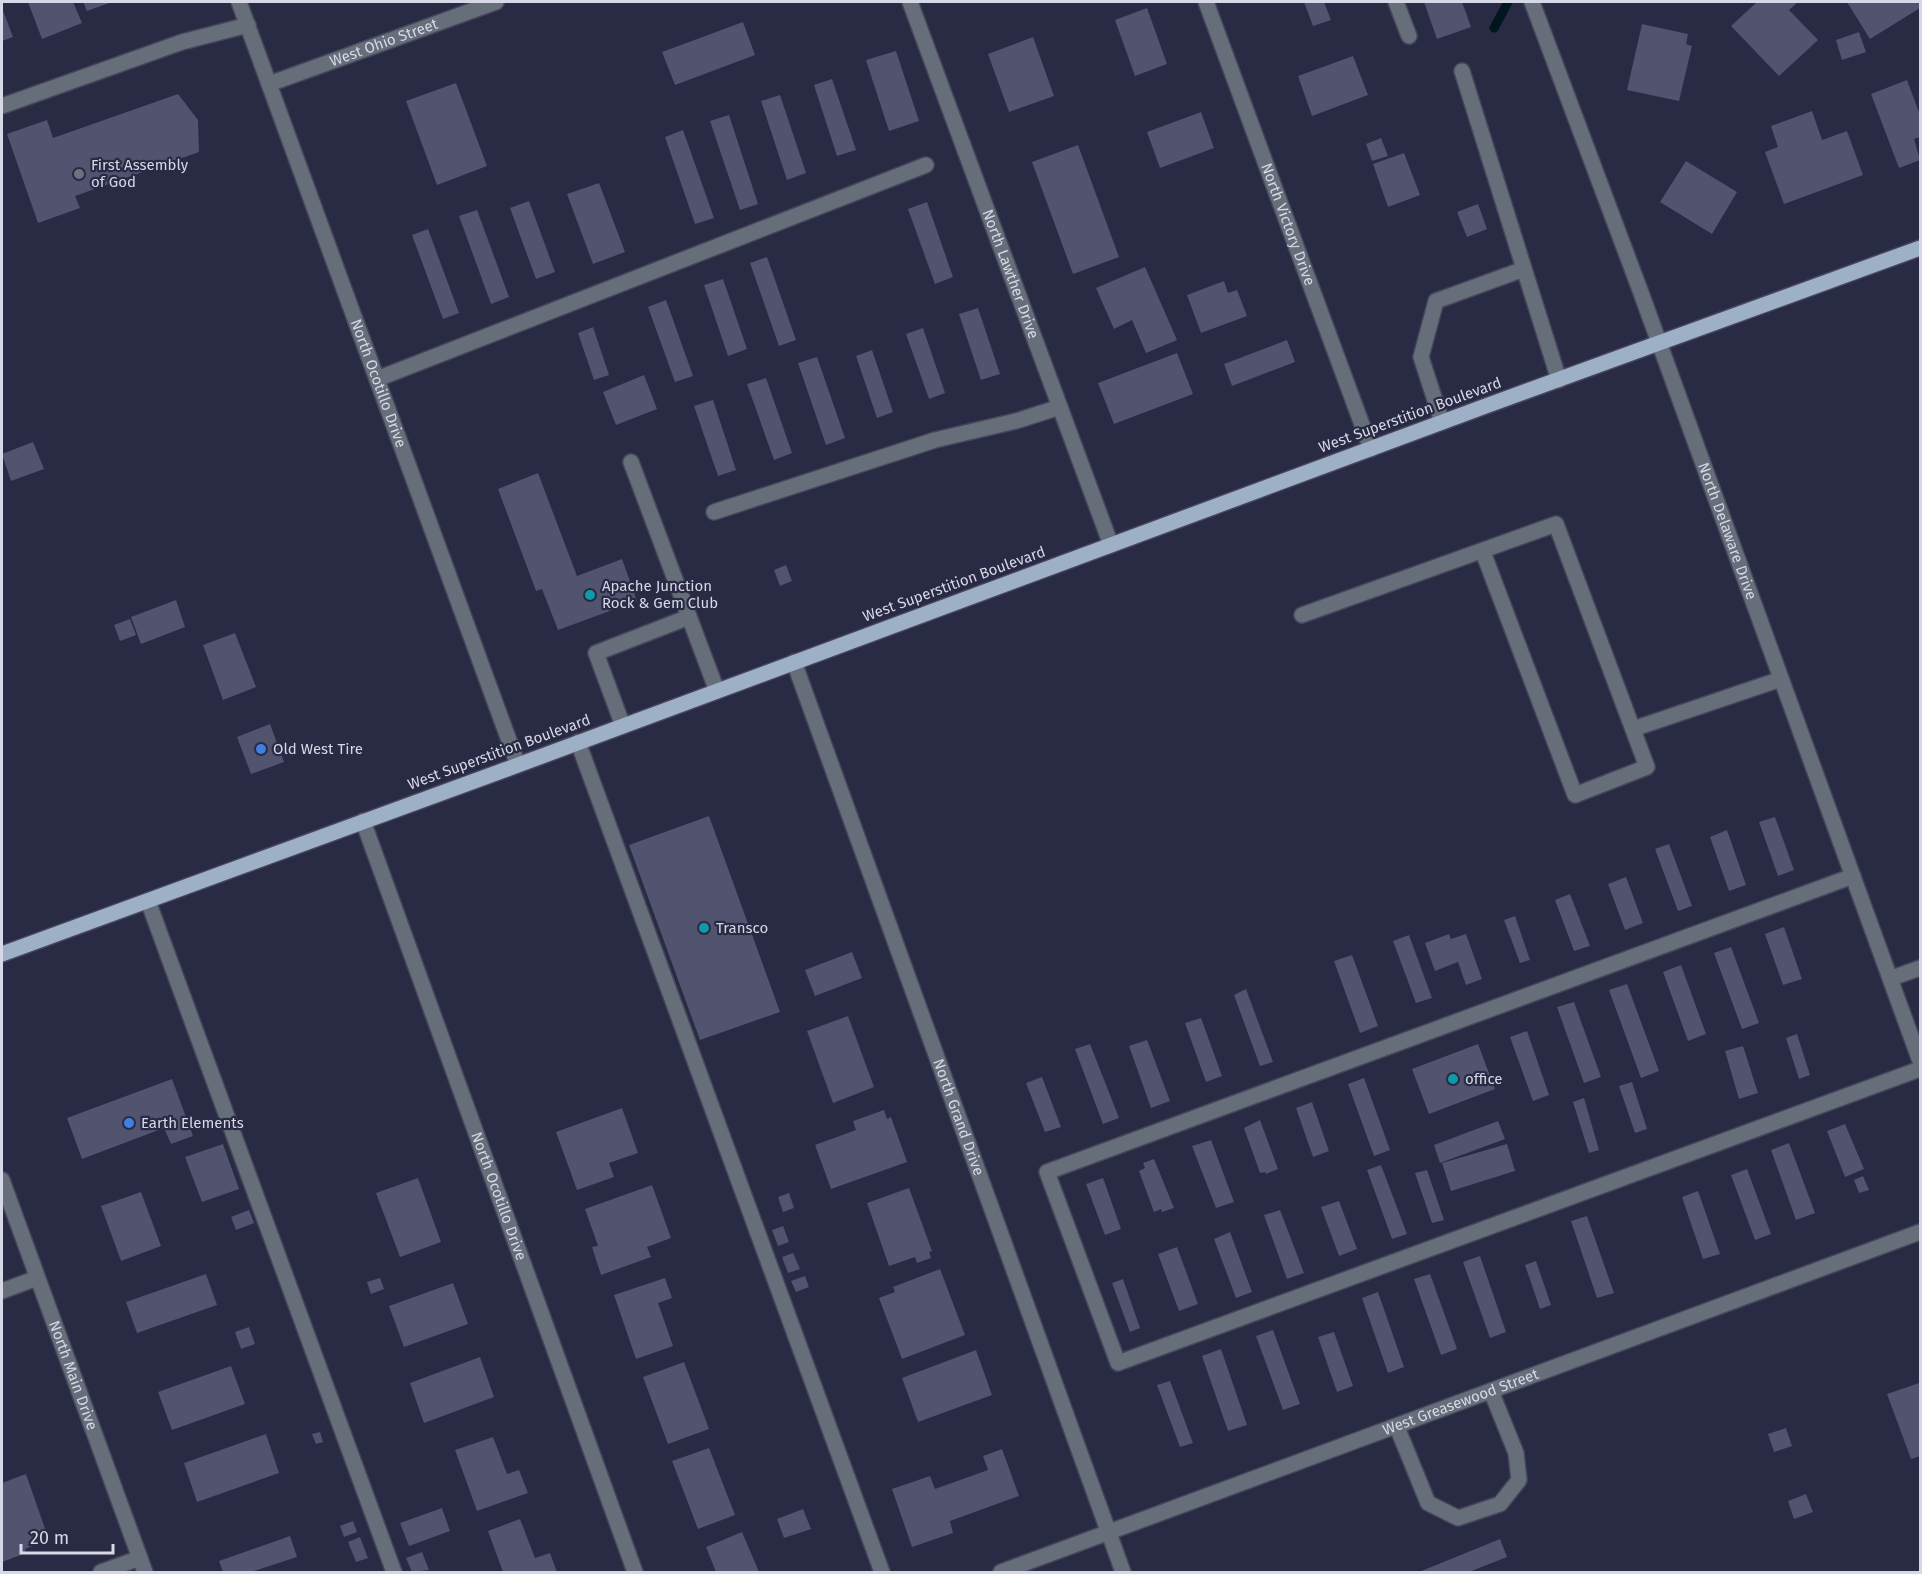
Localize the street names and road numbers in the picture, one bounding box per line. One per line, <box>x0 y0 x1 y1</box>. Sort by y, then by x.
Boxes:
street label: West Ohio Street <box>327 15 441 70</box>
street label: North Victory Drive <box>1257 161 1319 288</box>
street label: North Lawther Drive <box>979 207 1043 341</box>
street label: North Ocotillo Drive <box>347 317 410 450</box>
street label: West Superstition Boulevard <box>1316 374 1504 456</box>
street label: North Delaware Drive <box>1694 460 1761 602</box>
street label: West Superstition Boulevard <box>860 543 1048 625</box>
street label: West Superstition Boulevard <box>405 711 593 793</box>
street label: North Grand Drive <box>929 1056 988 1178</box>
street label: North Ocotillo Drive <box>467 1129 530 1263</box>
street label: North Main Drive <box>45 1318 101 1433</box>
street label: West Greasewood Street <box>1380 1365 1542 1439</box>

